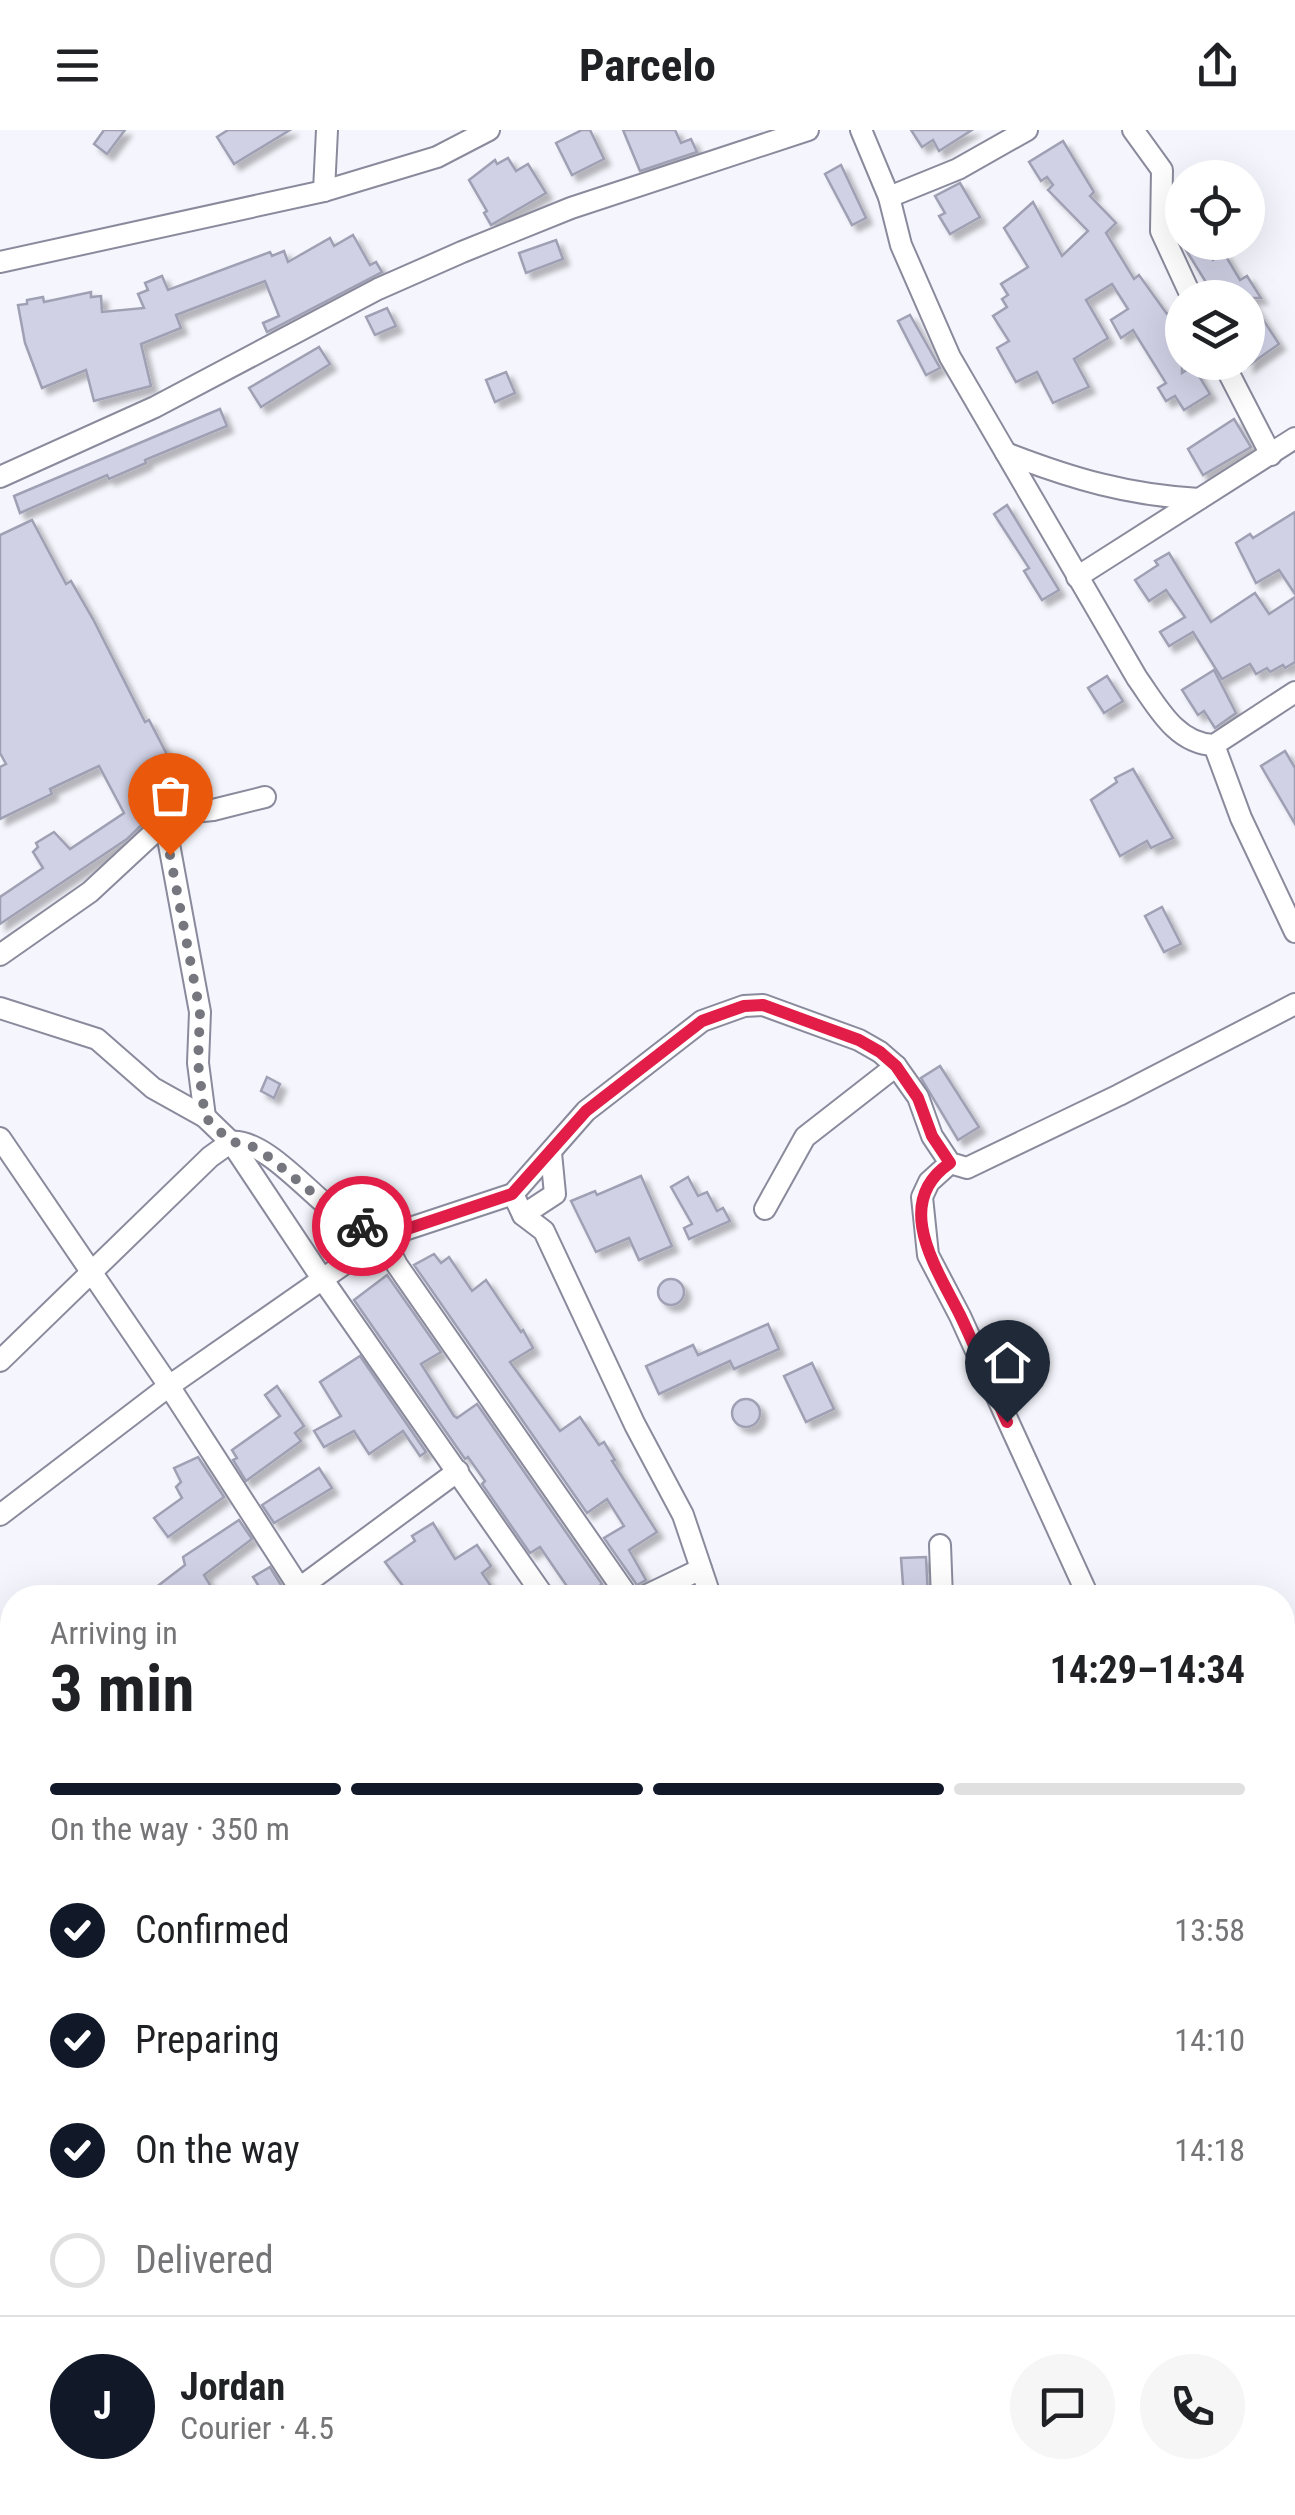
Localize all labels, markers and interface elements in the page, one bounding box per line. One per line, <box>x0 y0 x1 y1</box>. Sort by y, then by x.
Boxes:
icon: menu <box>50 38 105 93</box>
icon: share <box>1190 38 1245 93</box>
text: Parcelo <box>579 39 716 92</box>
map controls <box>1165 160 1265 380</box>
button: locate <box>1165 160 1265 260</box>
button: layers <box>1165 280 1265 380</box>
pin <box>128 753 213 856</box>
icon: bag <box>143 768 198 823</box>
courier <box>312 1176 412 1276</box>
icon: bike <box>335 1199 390 1254</box>
pin <box>965 1320 1050 1423</box>
icon: home <box>980 1335 1035 1390</box>
text: Arriving in <box>50 1614 178 1652</box>
text: 14:29–14:34 <box>1050 1648 1245 1692</box>
text: 3 min <box>50 1651 194 1727</box>
text: On the way · 350 m <box>50 1810 290 1848</box>
icon: check <box>50 1903 105 1958</box>
text: Confirmed <box>135 1908 290 1952</box>
text: 13:58 <box>1174 1911 1245 1949</box>
icon: check <box>50 2013 105 2068</box>
text: Preparing <box>135 2018 280 2062</box>
text: 14:10 <box>1174 2021 1245 2059</box>
icon: check <box>50 2123 105 2178</box>
text: On the way <box>135 2128 300 2172</box>
text: 14:18 <box>1174 2131 1245 2169</box>
text: Delivered <box>135 2238 274 2282</box>
button: chat <box>1010 2354 1115 2459</box>
button: phone <box>1140 2354 1245 2459</box>
text: Jordan <box>180 2365 285 2409</box>
text: J <box>93 2384 112 2428</box>
text: Courier · 4.5 <box>180 2409 334 2447</box>

